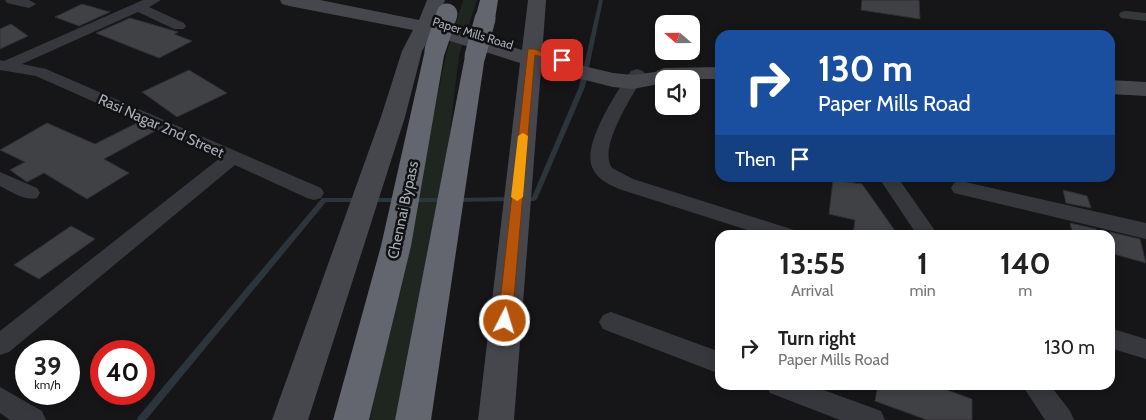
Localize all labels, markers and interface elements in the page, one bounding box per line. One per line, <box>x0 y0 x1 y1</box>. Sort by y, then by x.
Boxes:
street label: Paper Mills Road <box>431 14 515 52</box>
north arrow <box>655 15 700 60</box>
map controls <box>655 15 700 115</box>
pin <box>541 39 583 81</box>
icon: arrive <box>548 46 576 74</box>
text: 130 m <box>818 47 913 90</box>
icon: right <box>735 50 800 115</box>
button: sound <box>655 70 700 115</box>
street label: Rasi Nagar 2nd Street <box>95 90 227 162</box>
text: Paper Mills Road <box>818 90 971 117</box>
icon: arrive <box>786 145 814 173</box>
text: Then <box>735 148 776 171</box>
street label: Chennai Bypass <box>384 159 422 261</box>
text: 13:55 <box>779 245 845 282</box>
text: 1 <box>917 245 928 282</box>
text: 140 <box>1000 245 1051 282</box>
text: Arrival <box>791 281 834 300</box>
text: min <box>909 281 936 300</box>
text: m <box>1018 281 1032 300</box>
position arrow <box>478 294 530 346</box>
text: Turn right <box>778 327 856 350</box>
icon: right <box>735 334 763 362</box>
text: 130 m <box>1044 336 1095 359</box>
speed limit sign: 40 <box>90 340 155 405</box>
text: Paper Mills Road <box>778 350 889 369</box>
text: 39 <box>34 351 61 381</box>
text: km/h <box>34 377 61 392</box>

